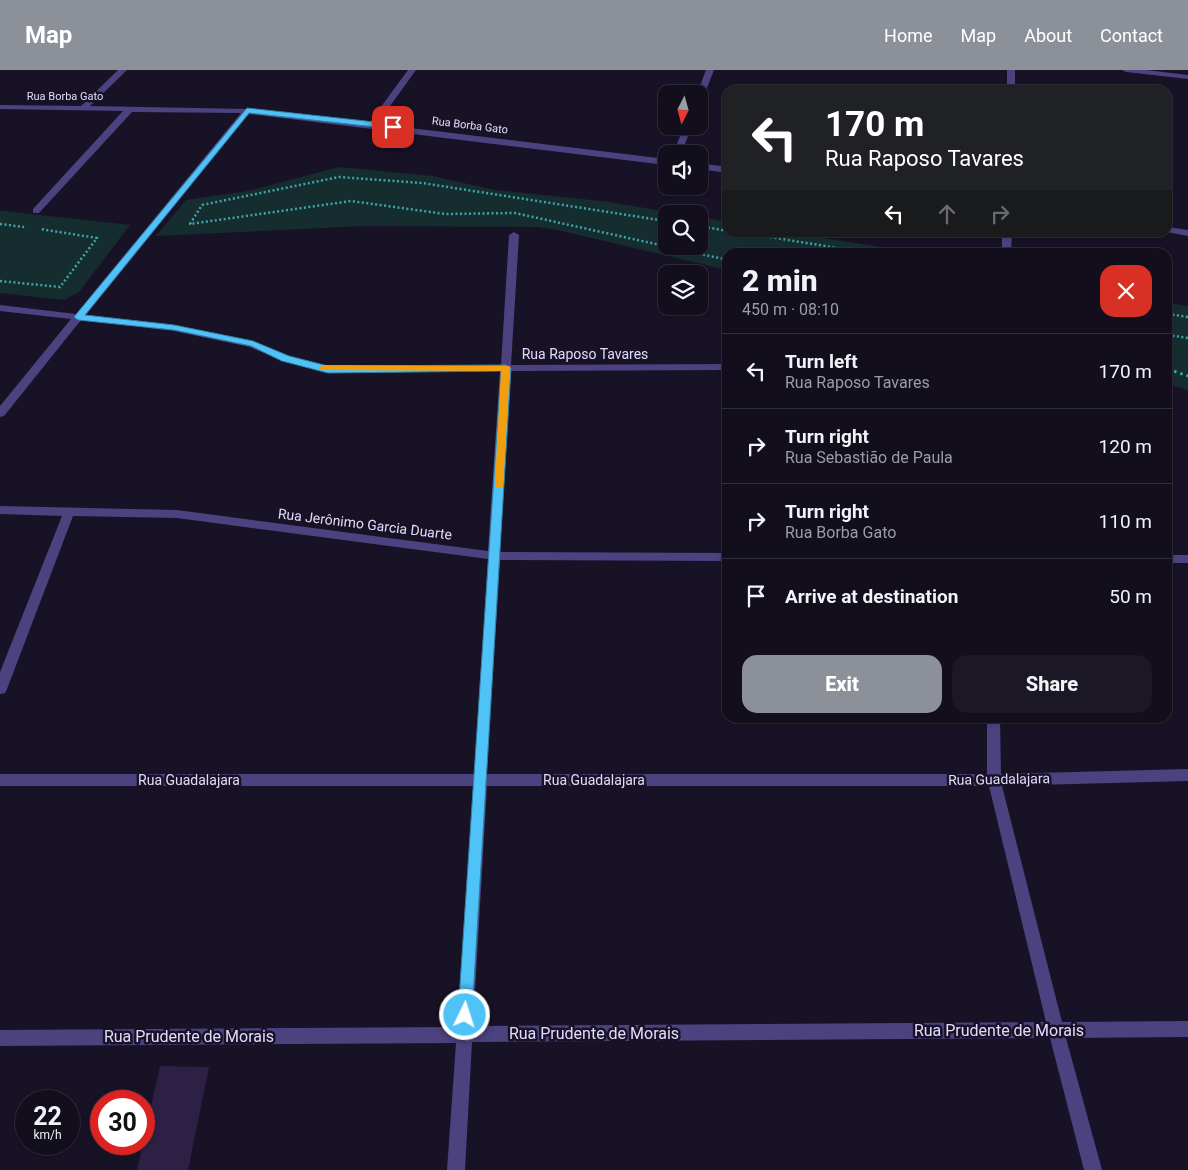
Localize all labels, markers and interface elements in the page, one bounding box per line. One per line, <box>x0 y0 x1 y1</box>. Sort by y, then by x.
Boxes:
text: Map <box>25 21 72 49</box>
text: Home <box>884 25 933 46</box>
text: Map <box>961 25 996 46</box>
text: About <box>1024 25 1072 46</box>
text: Contact <box>1100 25 1163 46</box>
north arrow <box>658 85 708 135</box>
map controls <box>658 85 708 315</box>
street label: Rua Borba Gato <box>27 90 103 103</box>
text: 170 m <box>825 104 924 145</box>
icon: left <box>742 105 807 170</box>
pin <box>372 106 414 148</box>
icon: arrive <box>379 113 407 141</box>
street label: Rua Borba Gato <box>431 114 509 137</box>
button: sound <box>658 145 708 195</box>
text: Rua Raposo Tavares <box>825 146 1024 171</box>
icon: left <box>880 200 908 228</box>
icon: ahead <box>933 200 961 228</box>
icon: right <box>986 200 1014 228</box>
button: search <box>658 205 708 255</box>
text: 2 min <box>742 263 818 298</box>
button: layers <box>658 265 708 315</box>
button: close <box>1100 265 1152 317</box>
text: 450 m · 08:10 <box>742 300 839 319</box>
street label: Rua Raposo Tavares <box>522 346 648 362</box>
text: Turn left <box>785 350 858 373</box>
icon: left <box>742 357 770 385</box>
text: 170 m <box>1099 360 1152 383</box>
text: Rua Raposo Tavares <box>785 373 930 392</box>
text: Turn right <box>785 425 869 448</box>
icon: right <box>742 432 770 460</box>
text: 120 m <box>1099 435 1152 458</box>
text: Rua Sebastião de Paula <box>785 448 953 467</box>
text: Turn right <box>785 500 869 523</box>
street label: Rua Jerônimo Garcia Duarte <box>277 505 453 543</box>
icon: right <box>742 507 770 535</box>
text: 110 m <box>1099 510 1152 533</box>
text: Rua Borba Gato <box>785 523 896 542</box>
icon: arrive <box>742 582 770 610</box>
text: Arrive at destination <box>785 585 958 608</box>
text: 50 m <box>1109 585 1152 608</box>
button: Exit <box>742 655 942 713</box>
button: Share <box>952 655 1152 713</box>
street label: Rua Guadalajara <box>948 770 1050 788</box>
street label: Rua Guadalajara <box>138 772 240 788</box>
street label: Rua Guadalajara <box>543 772 645 788</box>
position arrow <box>438 988 490 1040</box>
street label: Rua Prudente de Morais <box>914 1021 1084 1040</box>
street label: Rua Prudente de Morais <box>509 1024 679 1043</box>
street label: Rua Prudente de Morais <box>104 1027 274 1046</box>
speed limit sign: 30 <box>90 1090 155 1155</box>
text: 22 <box>33 1102 62 1131</box>
text: km/h <box>33 1128 62 1142</box>

